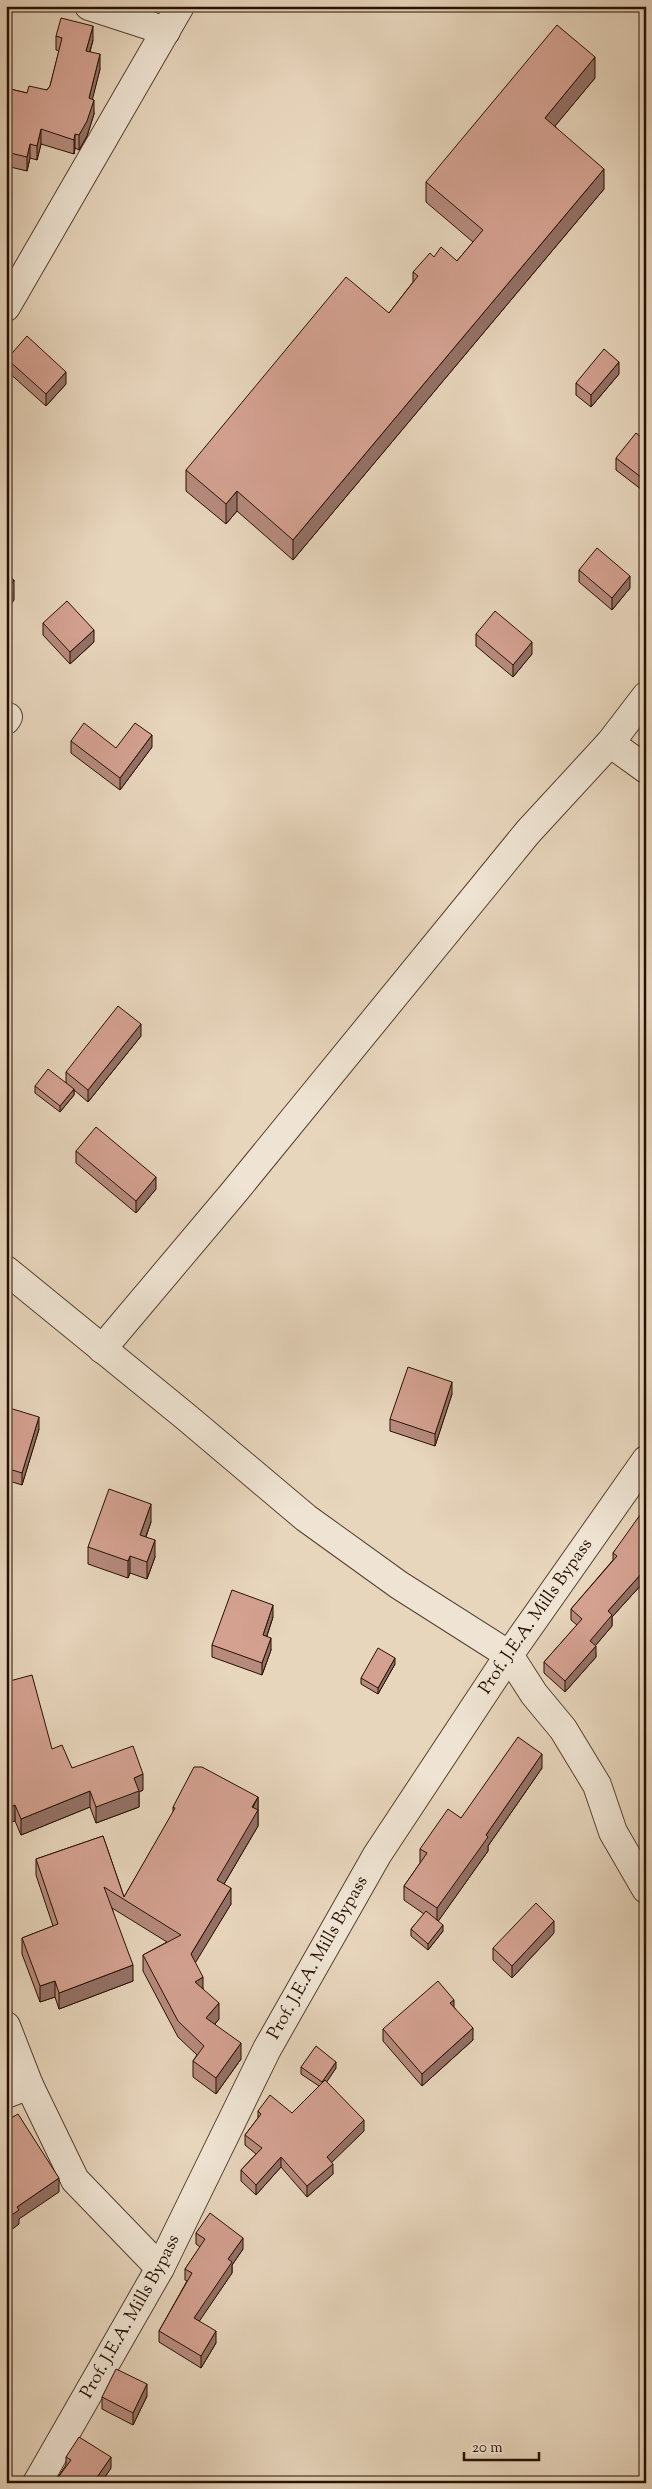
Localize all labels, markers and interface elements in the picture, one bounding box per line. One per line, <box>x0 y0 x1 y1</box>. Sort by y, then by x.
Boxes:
street label: Prof. J.E.A. Mills Bypass <box>473 1534 600 1700</box>
street label: Prof. J.E.A. Mills Bypass <box>262 1871 375 2045</box>
street label: Prof. J.E.A. Mills Bypass <box>75 2230 187 2404</box>
scale bar <box>464 2429 540 2461</box>
text: 20 m <box>472 2438 503 2459</box>

